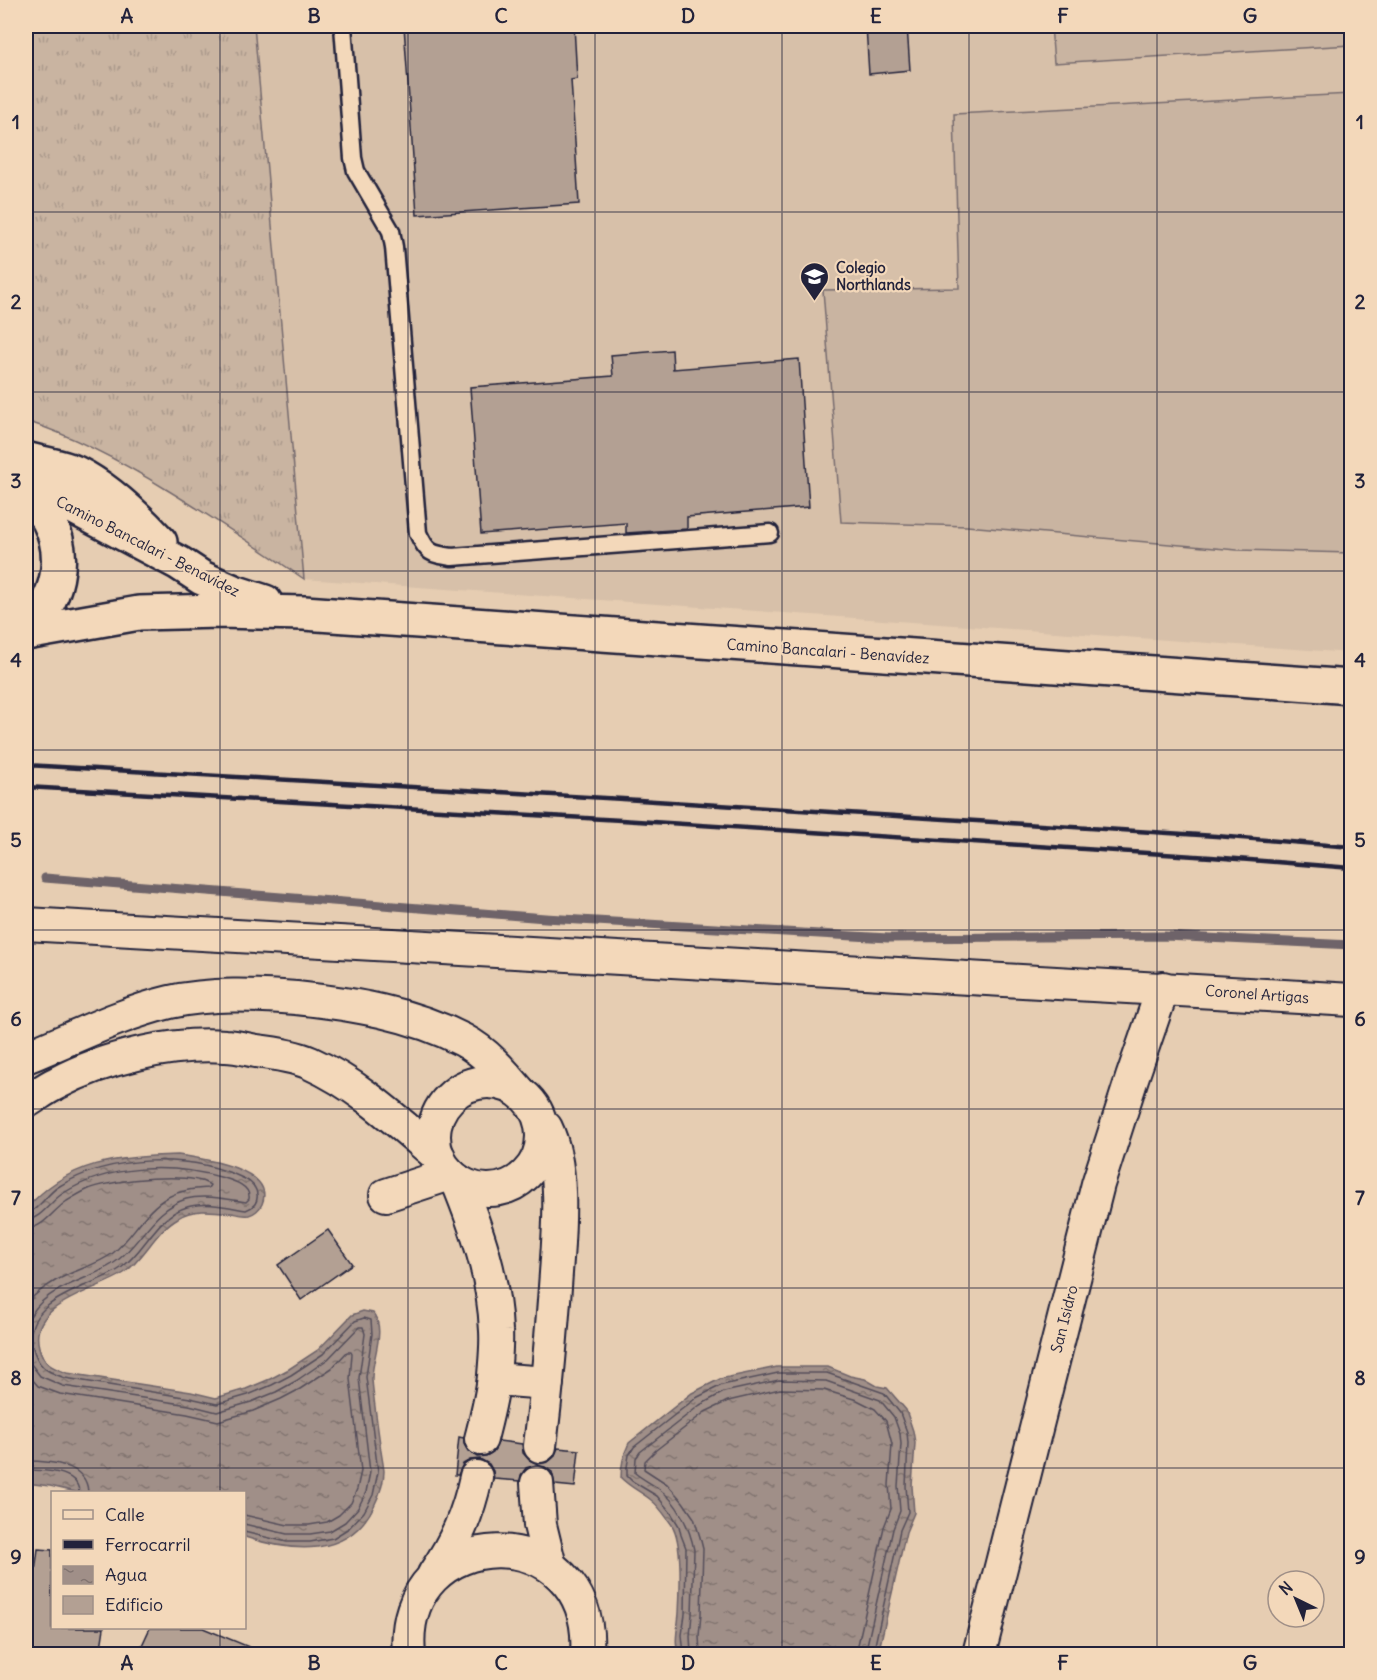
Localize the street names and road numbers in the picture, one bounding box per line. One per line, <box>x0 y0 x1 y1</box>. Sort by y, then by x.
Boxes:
street label: Camino Bancalari - Benavídez <box>53 491 243 601</box>
street label: Camino Bancalari - Benavídez <box>726 634 930 668</box>
street label: Coronel Artigas <box>1204 981 1310 1007</box>
street label: San Isidro <box>1046 1283 1082 1355</box>

